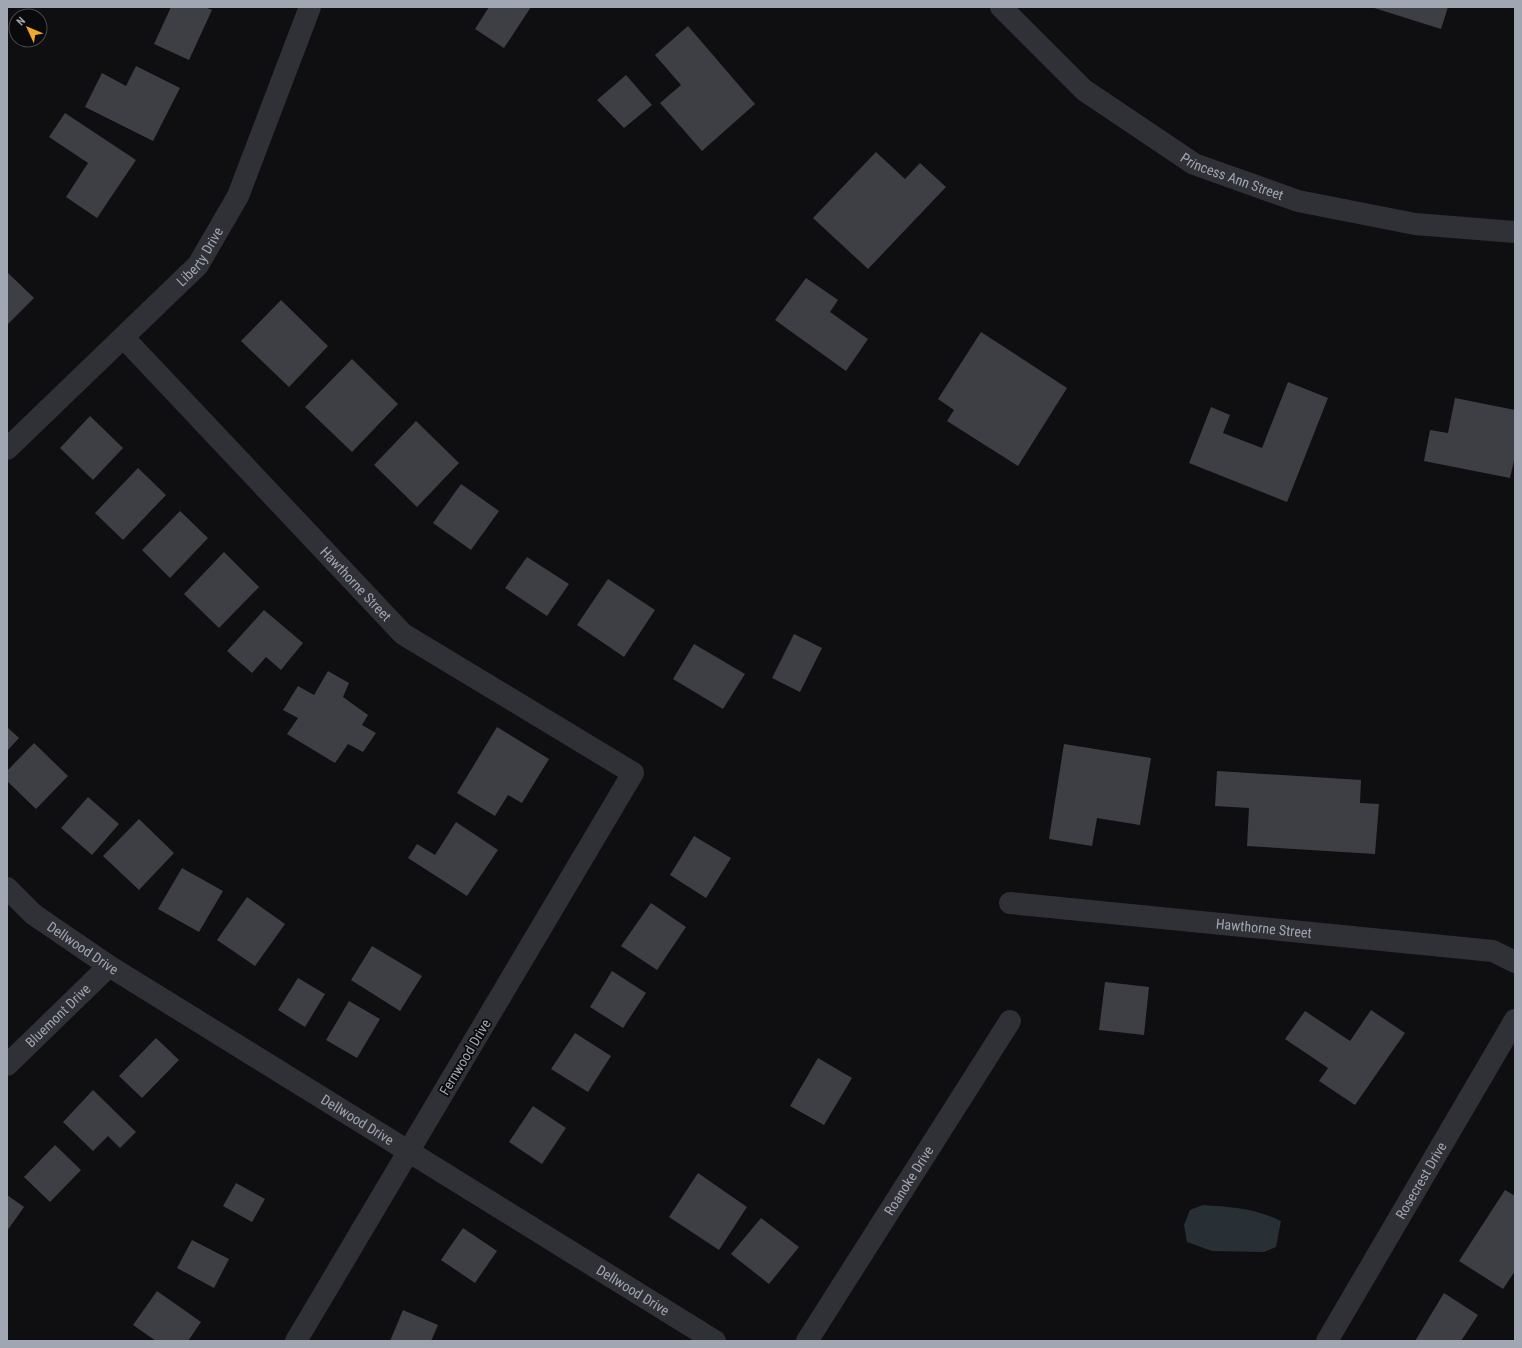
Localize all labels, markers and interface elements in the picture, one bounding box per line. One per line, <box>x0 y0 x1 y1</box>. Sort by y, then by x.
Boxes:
north arrow <box>8 8 48 48</box>
text: N <box>14 14 28 28</box>
street label: Princess Ann Street <box>1178 149 1286 203</box>
street label: Liberty Drive <box>173 224 226 289</box>
street label: Hawthorne Street <box>317 543 395 624</box>
street label: Hawthorne Street <box>1215 916 1312 941</box>
street label: Dellwood Drive <box>44 918 121 978</box>
street label: Bluemont Drive <box>22 980 94 1051</box>
street label: Fernwood Drive <box>436 1016 494 1098</box>
street label: Dellwood Drive <box>318 1091 397 1148</box>
street label: Rosecrest Drive <box>1392 1139 1450 1222</box>
street label: Roanoke Drive <box>881 1143 937 1218</box>
street label: Dellwood Drive <box>594 1262 673 1319</box>

